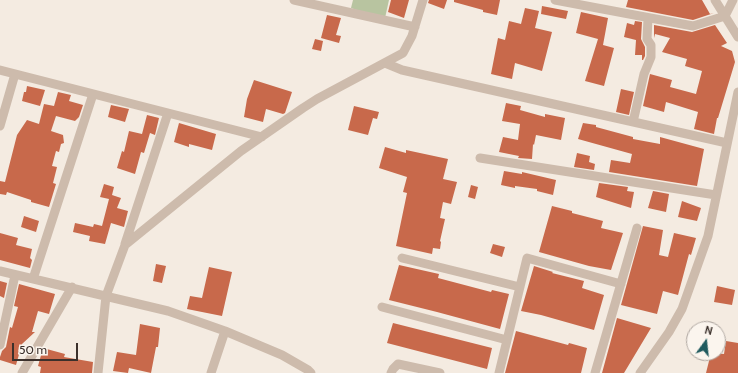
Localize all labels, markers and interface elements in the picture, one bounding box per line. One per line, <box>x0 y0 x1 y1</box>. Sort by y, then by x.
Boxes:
north arrow <box>686 321 726 361</box>
text: N <box>703 323 714 338</box>
scale bar <box>14 335 80 361</box>
text: 50 m <box>19 342 47 357</box>

